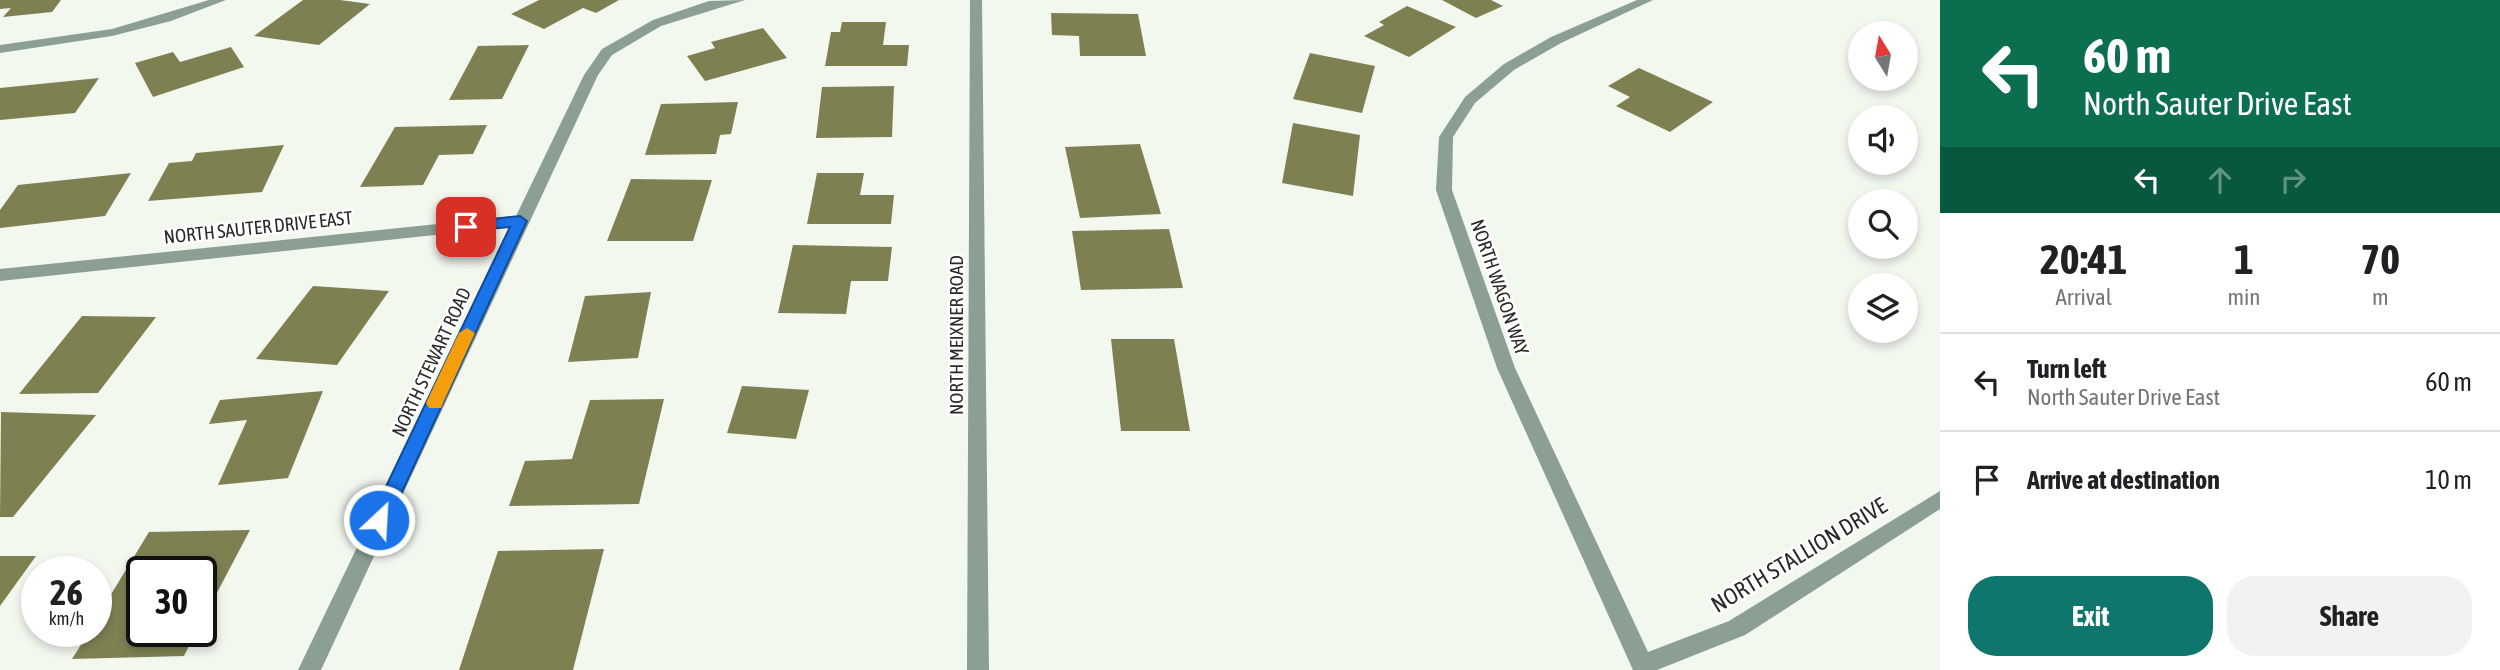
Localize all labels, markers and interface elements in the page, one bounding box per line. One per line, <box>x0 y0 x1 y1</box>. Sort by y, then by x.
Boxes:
north arrow <box>1848 21 1918 91</box>
map controls <box>1848 21 1918 343</box>
text: 60 m <box>2083 27 2171 83</box>
icon: left <box>1968 28 2059 119</box>
text: North Sauter Drive East <box>2083 85 2352 122</box>
button: sound <box>1848 105 1918 175</box>
icon: left <box>2128 161 2166 199</box>
icon: ahead <box>2201 161 2239 199</box>
icon: right <box>2274 161 2312 199</box>
button: search <box>1848 189 1918 259</box>
pin <box>436 197 496 257</box>
street label: NORTH SAUTER DRIVE EAST <box>163 206 354 248</box>
icon: arrive <box>447 208 485 246</box>
street label: NORTH WAGON WAY <box>1467 216 1534 358</box>
text: 20:41 <box>2040 235 2127 283</box>
text: 1 <box>2234 235 2254 283</box>
text: 70 <box>2360 235 2400 283</box>
street label: NORTH MEIXNER ROAD <box>945 255 967 415</box>
button: layers <box>1848 273 1918 343</box>
street label: NORTH STEWART ROAD <box>387 284 475 440</box>
text: Arrival <box>2056 284 2112 310</box>
text: min <box>2227 284 2260 310</box>
text: m <box>2372 284 2388 310</box>
text: Turn left <box>2027 354 2107 384</box>
icon: left <box>1968 363 2006 401</box>
text: 60 m <box>2425 367 2472 397</box>
text: North Sauter Drive East <box>2027 384 2220 410</box>
icon: arrive <box>1968 461 2006 499</box>
text: Arrive at destination <box>2027 465 2220 495</box>
text: 10 m <box>2425 465 2472 495</box>
position arrow <box>342 483 416 557</box>
street label: NORTH STALLION DRIVE <box>1706 492 1892 618</box>
speed limit sign: 30 <box>126 556 217 647</box>
text: 26 <box>50 572 83 612</box>
button: Exit <box>1968 576 2213 656</box>
button: Share <box>2227 576 2472 656</box>
text: km/h <box>49 608 84 629</box>

